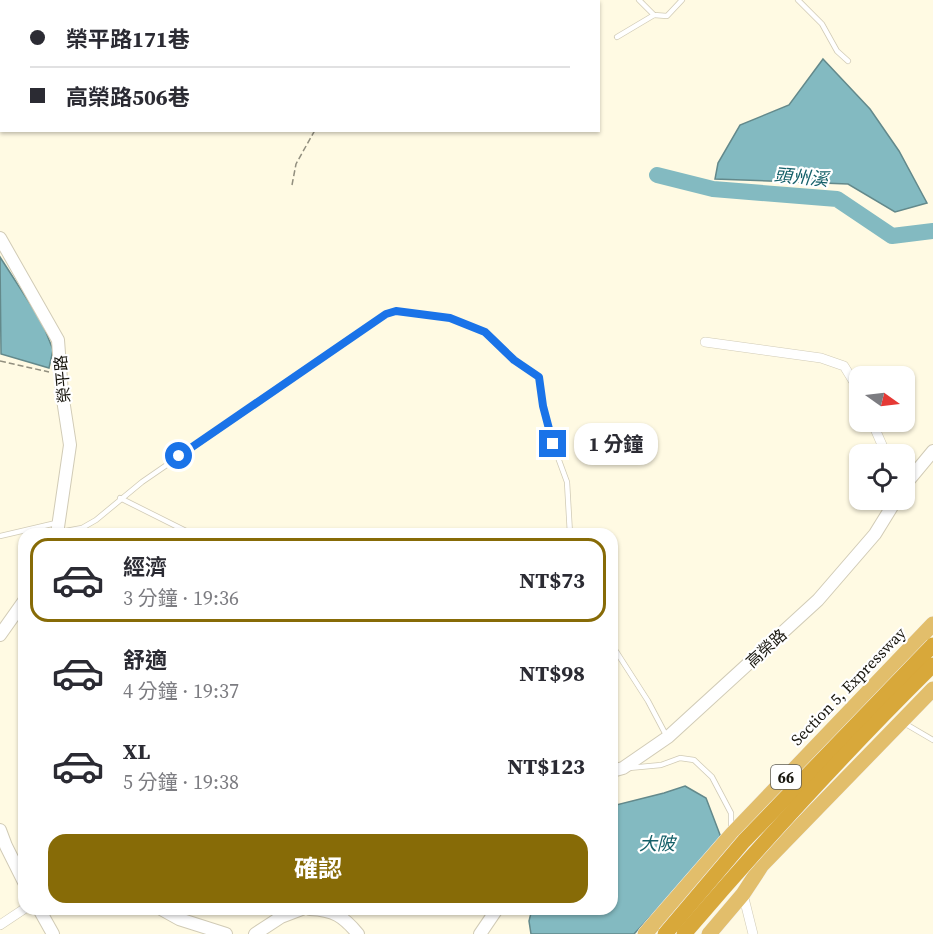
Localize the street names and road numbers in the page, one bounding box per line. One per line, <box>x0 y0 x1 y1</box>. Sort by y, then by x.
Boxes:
street label: 榮平路 <box>49 354 75 404</box>
street label: Section 5, Expressway <box>786 621 911 750</box>
street label: 高榮路 <box>741 624 791 672</box>
road number: 66 <box>771 765 801 789</box>

